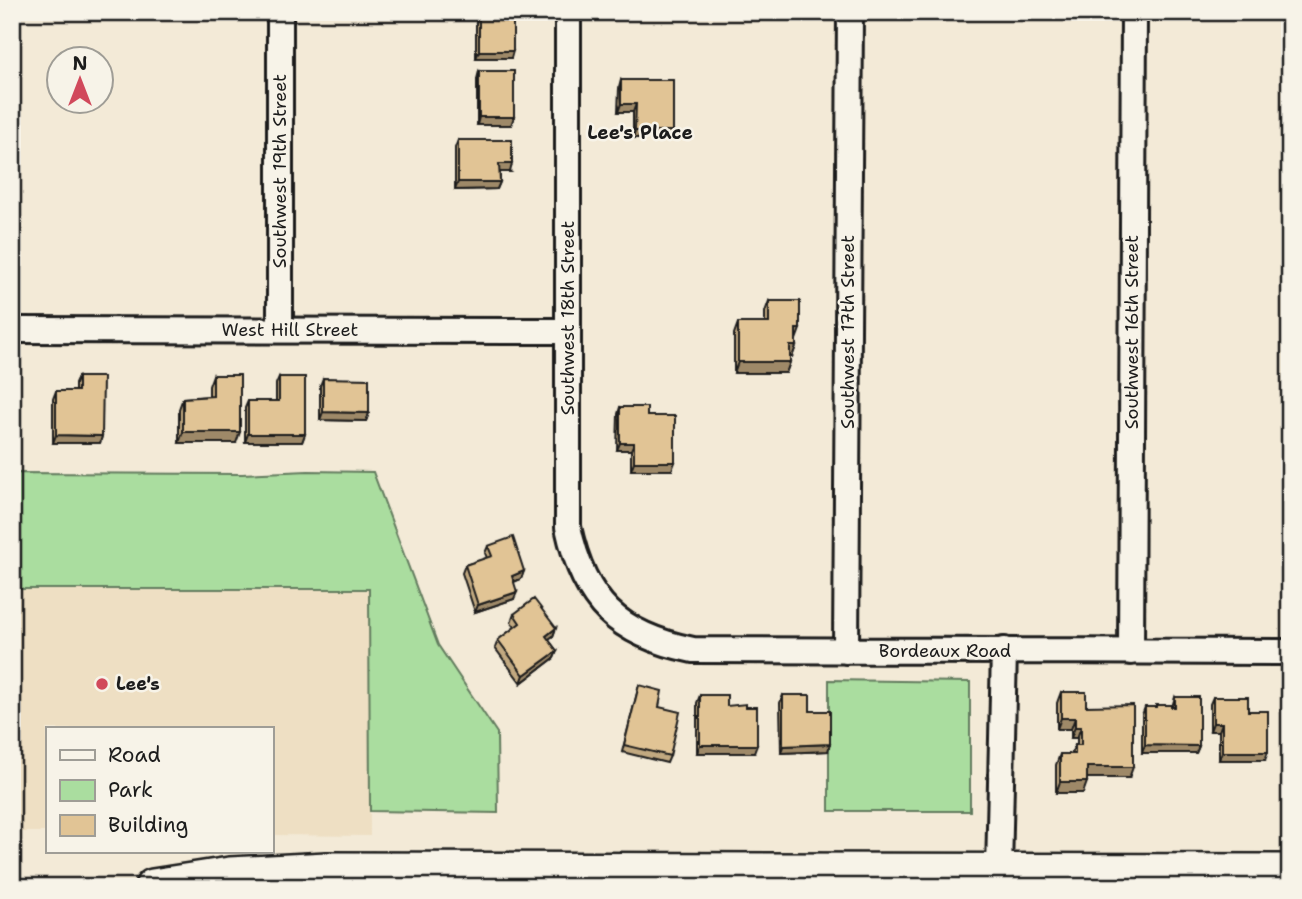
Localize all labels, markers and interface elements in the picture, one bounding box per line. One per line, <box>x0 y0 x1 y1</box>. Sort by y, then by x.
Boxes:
north arrow <box>46 46 116 116</box>
text: N <box>72 51 88 76</box>
street label: Southwest 19th Street <box>268 74 292 268</box>
district label: Lee's Place <box>587 120 693 145</box>
street label: Southwest 18th Street <box>556 221 580 415</box>
street label: Southwest 17th Street <box>836 235 860 429</box>
street label: Southwest 16th Street <box>1120 235 1144 429</box>
street label: West Hill Street <box>222 318 359 342</box>
street label: Bordeaux Road <box>879 639 1011 663</box>
place label: Lee's <box>116 672 160 696</box>
marker: Lee's <box>94 676 110 692</box>
legend <box>46 727 273 853</box>
text: Road <box>108 741 161 769</box>
text: Park <box>108 776 153 804</box>
text: Building <box>108 811 188 839</box>

